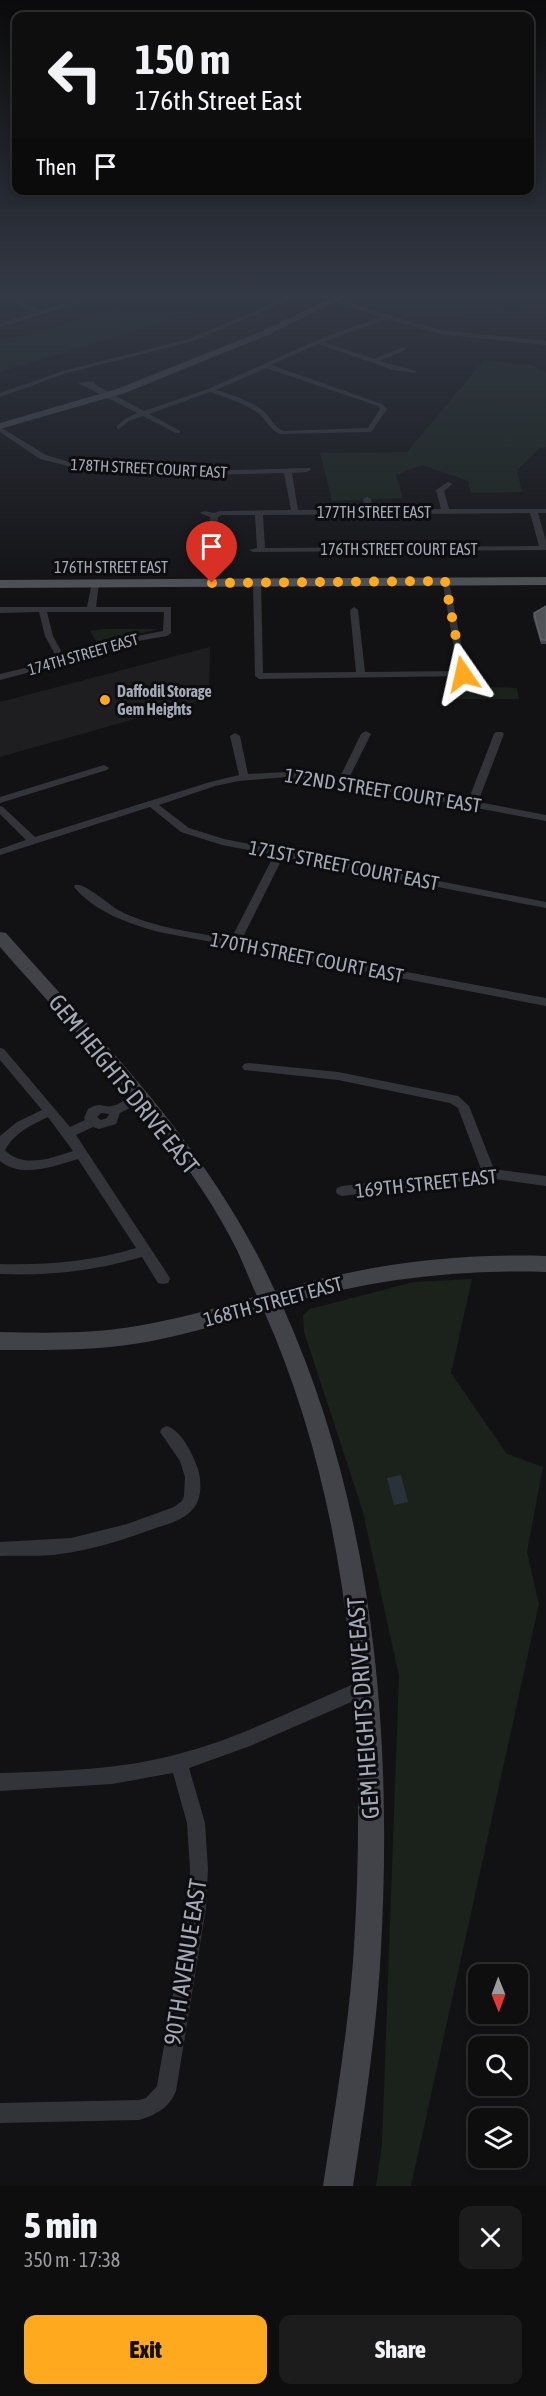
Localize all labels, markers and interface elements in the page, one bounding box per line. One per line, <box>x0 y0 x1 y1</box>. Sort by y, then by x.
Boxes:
text: 150 m <box>135 35 230 83</box>
icon: left <box>36 36 114 114</box>
text: 176th Street East <box>135 85 302 116</box>
icon: arrive <box>89 150 122 183</box>
text: Then <box>36 154 77 180</box>
street label: 178TH STREET COURT EAST <box>70 455 228 481</box>
street label: 177TH STREET EAST <box>317 503 431 521</box>
pin <box>186 521 237 583</box>
icon: arrive <box>195 530 228 563</box>
street label: 176TH STREET COURT EAST <box>321 540 477 558</box>
street label: 176TH STREET EAST <box>54 558 168 576</box>
street label: 174TH STREET EAST <box>26 630 140 678</box>
position arrow <box>431 642 495 706</box>
place label: Daffodil Storage Gem Heights <box>117 682 212 718</box>
marker: Daffodil Storage Gem Heights <box>98 693 112 707</box>
street label: 172ND STREET COURT EAST <box>283 763 483 817</box>
street label: 171ST STREET COURT EAST <box>247 835 441 895</box>
street label: 170TH STREET COURT EAST <box>209 927 406 987</box>
street label: GEM HEIGHTS DRIVE EAST <box>43 989 205 1179</box>
street label: 169TH STREET EAST <box>354 1164 498 1202</box>
street label: 168TH STREET EAST <box>201 1271 345 1331</box>
street label: GEM HEIGHTS DRIVE EAST <box>342 1596 384 1820</box>
street label: 90TH AVENUE EAST <box>159 1876 212 2047</box>
north arrow <box>468 1964 528 2024</box>
map controls <box>468 1964 528 2168</box>
button: search <box>468 2036 528 2096</box>
button: layers <box>468 2108 528 2168</box>
text: 5 min <box>24 2204 98 2246</box>
button: close <box>459 2206 522 2269</box>
text: 350 m · 17:38 <box>24 2248 120 2271</box>
button: Exit <box>24 2315 267 2384</box>
button: Share <box>279 2315 522 2384</box>

